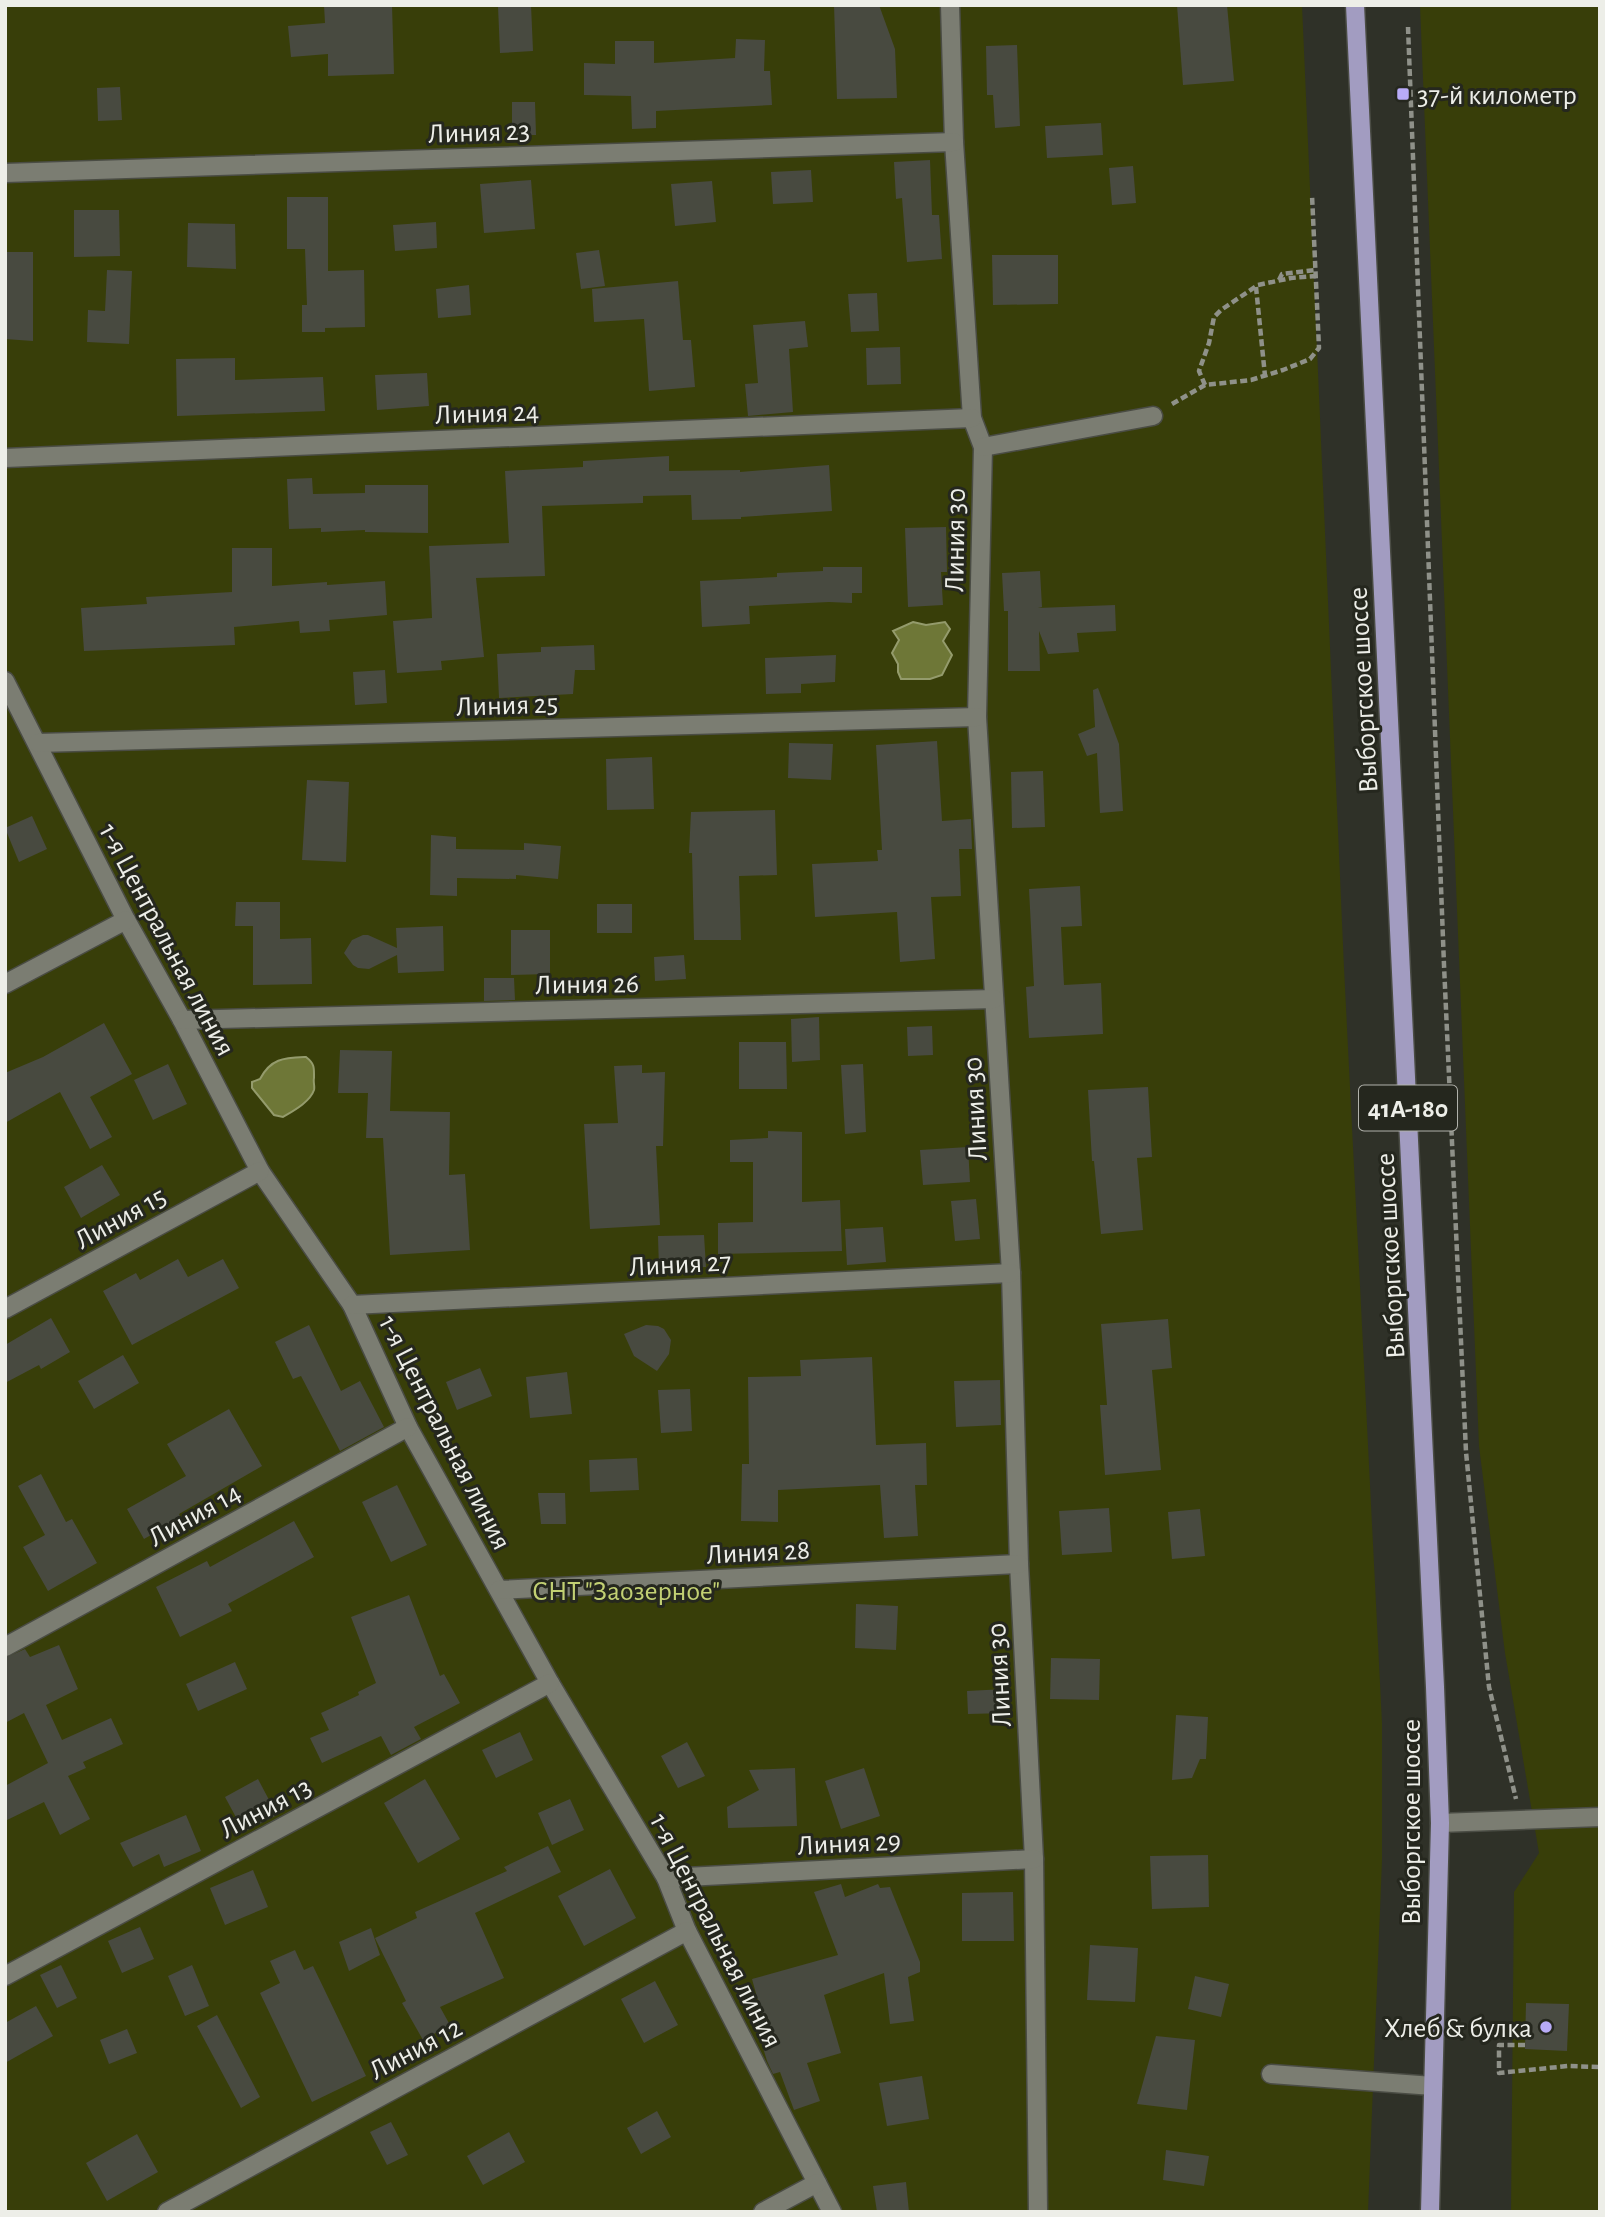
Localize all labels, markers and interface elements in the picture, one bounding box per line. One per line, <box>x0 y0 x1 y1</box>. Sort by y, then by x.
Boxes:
place label: 37-й километр <box>1417 82 1577 110</box>
marker: 37-й километр <box>1395 86 1411 102</box>
street label: Линия 23 <box>428 117 531 149</box>
street label: Линия 24 <box>435 398 540 430</box>
street label: Линия 30 <box>941 488 971 592</box>
street label: Выборгское шоссе <box>1345 586 1383 794</box>
street label: Линия 25 <box>455 690 559 722</box>
street label: 1-я Центральная линия <box>93 819 239 1061</box>
street label: Линия 26 <box>535 970 639 1000</box>
street label: Линия 30 <box>959 1056 993 1162</box>
road number: 41А-180 <box>1359 1086 1457 1130</box>
street label: Выборгское шоссе <box>1372 1152 1410 1360</box>
street label: Линия 15 <box>71 1182 171 1255</box>
street label: Линия 27 <box>628 1248 732 1282</box>
street label: 1-я Центральная линия <box>373 1311 515 1555</box>
street label: Линия 14 <box>144 1479 246 1552</box>
street label: Линия 28 <box>705 1536 811 1570</box>
park label: СНТ "Заозерное" <box>532 1578 720 1606</box>
street label: Линия 30 <box>983 1622 1017 1728</box>
street label: Выборгское шоссе <box>1398 1719 1426 1925</box>
street label: Линия 13 <box>216 1773 316 1844</box>
street label: 1-я Центральная линия <box>644 1809 786 2053</box>
street label: Линия 29 <box>797 1827 902 1861</box>
street label: Линия 12 <box>365 2014 467 2086</box>
place label: Хлеб & булка <box>1384 2015 1532 2043</box>
marker: Хлеб & булка <box>1538 2019 1554 2035</box>

